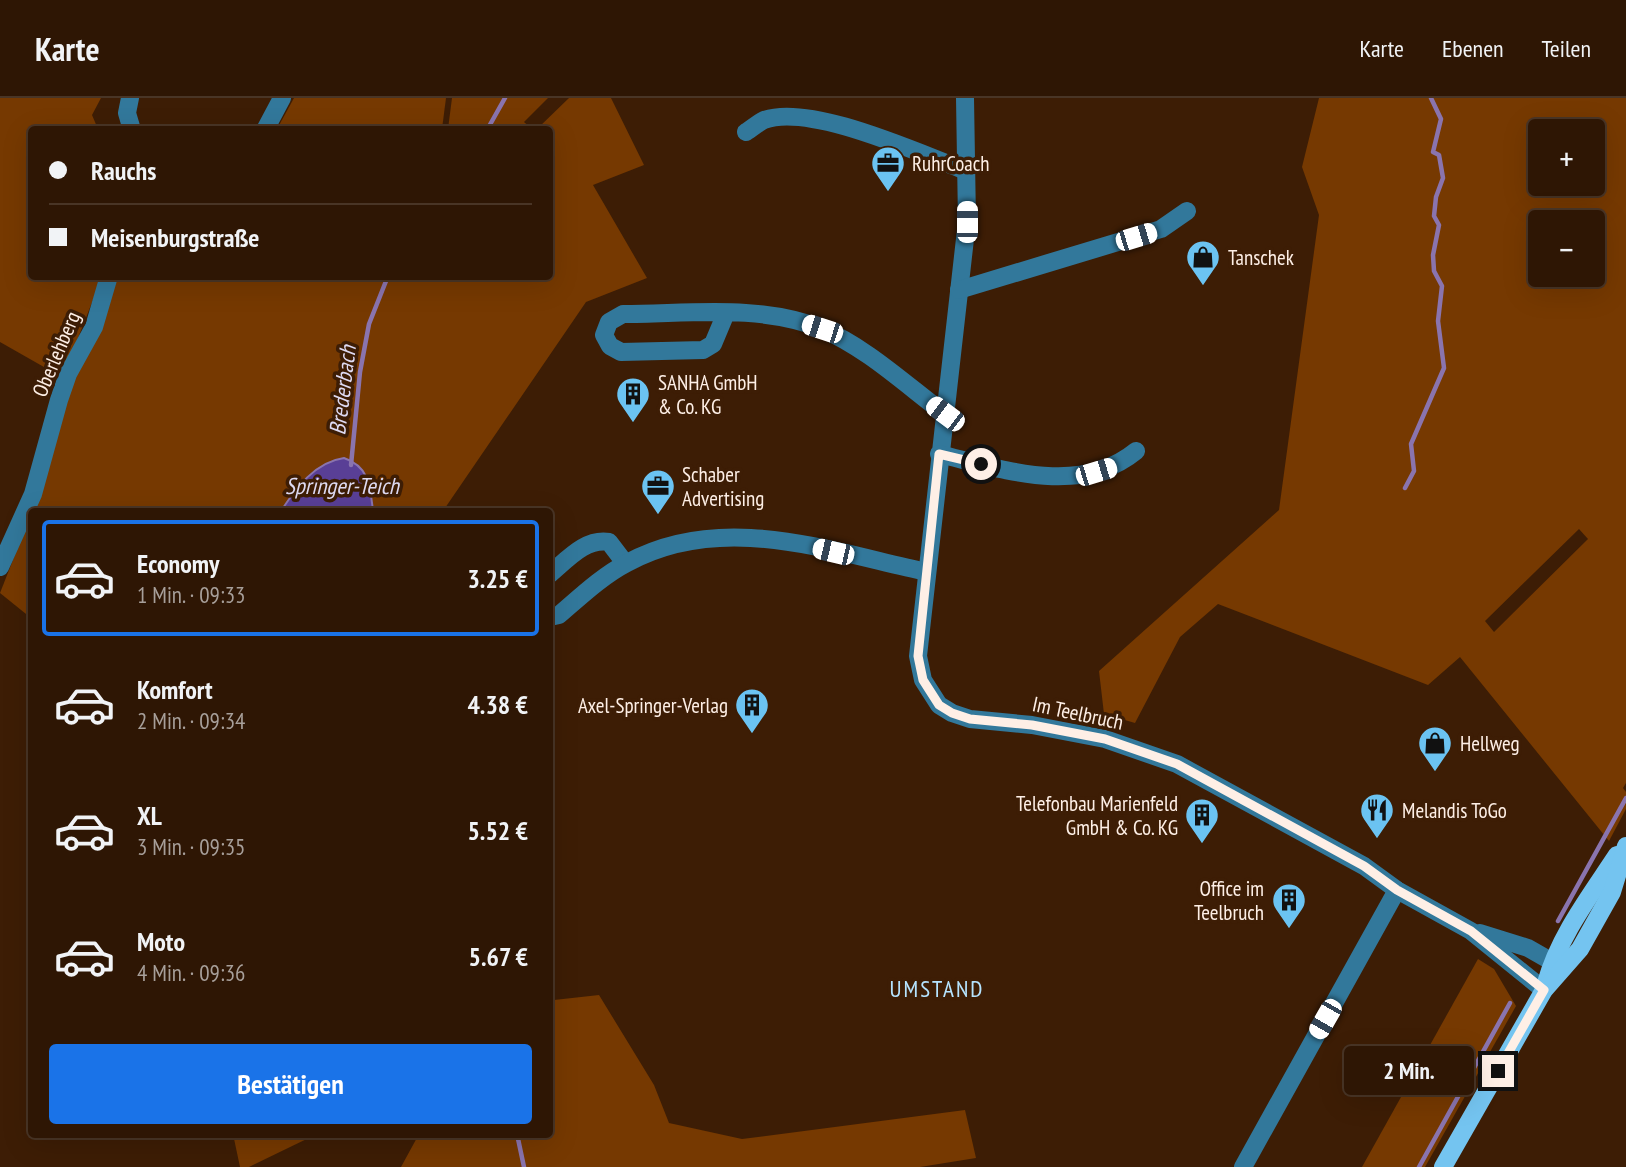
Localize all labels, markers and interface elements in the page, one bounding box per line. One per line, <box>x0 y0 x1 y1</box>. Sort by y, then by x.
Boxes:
text: Karte <box>35 27 100 70</box>
text: Karte <box>1360 33 1404 64</box>
text: Ebenen <box>1442 33 1504 64</box>
text: Teilen <box>1542 33 1591 64</box>
map controls <box>1528 119 1605 287</box>
button: + <box>1528 119 1605 196</box>
office icon: RuhrCoach <box>869 144 907 193</box>
place label: RuhrCoach <box>912 150 989 177</box>
text: Rauchs <box>91 154 156 187</box>
car <box>957 201 978 243</box>
button: − <box>1528 210 1605 287</box>
text: Meisenburgstraße <box>91 221 259 254</box>
car <box>1113 221 1160 253</box>
shop icon: Tanschek <box>1184 238 1222 287</box>
place label: Tanschek <box>1228 244 1294 271</box>
street label: Oberlehberg <box>26 307 86 401</box>
car <box>799 313 846 345</box>
water label: Brederbach <box>322 342 362 436</box>
place label: SANHA GmbH & Co. KG <box>658 369 758 420</box>
building icon: SANHA GmbH & Co. KG <box>614 375 652 424</box>
car <box>922 393 969 435</box>
route start <box>965 448 997 480</box>
car <box>1073 456 1120 488</box>
place label: Schaber Advertising <box>682 461 764 512</box>
office icon: Schaber Advertising <box>639 467 677 516</box>
water label: Springer-Teich <box>285 471 401 500</box>
car <box>811 537 856 567</box>
icon: car <box>53 547 116 610</box>
text: Economy <box>137 547 219 580</box>
text: 3.25 € <box>467 562 528 595</box>
text: 1 Min. · 09:33 <box>137 580 245 609</box>
icon: car <box>53 673 116 736</box>
text: Komfort <box>137 673 213 706</box>
building icon: Axel-Springer-Verlag <box>733 686 771 735</box>
text: 4.38 € <box>467 688 528 721</box>
street label: Im Teelbruch <box>1030 690 1126 736</box>
place label: Axel-Springer-Verlag <box>578 692 728 719</box>
text: 2 Min. · 09:34 <box>137 706 245 735</box>
shop icon: Hellweg <box>1416 724 1454 773</box>
place label: Hellweg <box>1460 730 1520 757</box>
place label: Telefonbau Marienfeld GmbH & Co. KG <box>1016 790 1178 841</box>
restaurant icon: Melandis ToGo <box>1358 791 1396 840</box>
building icon: Telefonbau Marienfeld GmbH & Co. KG <box>1183 796 1221 845</box>
place label: Melandis ToGo <box>1402 797 1507 824</box>
icon: car <box>53 799 116 862</box>
text: XL <box>137 799 162 832</box>
text: 5.52 € <box>467 814 528 847</box>
text: 3 Min. · 09:35 <box>137 832 245 861</box>
place label: Office im Teelbruch <box>1194 875 1264 926</box>
building icon: Office im Teelbruch <box>1270 881 1308 930</box>
icon: car <box>53 925 116 988</box>
text: Moto <box>137 925 185 958</box>
text: 5.67 € <box>469 940 528 973</box>
text: 4 Min. · 09:36 <box>137 958 245 987</box>
district label: UMSTAND <box>890 974 984 1003</box>
car <box>1306 996 1345 1042</box>
button: Bestätigen <box>49 1044 532 1124</box>
callout: 2 Min. <box>1344 1046 1474 1096</box>
route end <box>1482 1055 1514 1087</box>
text: 2 Min. <box>1383 1056 1435 1085</box>

